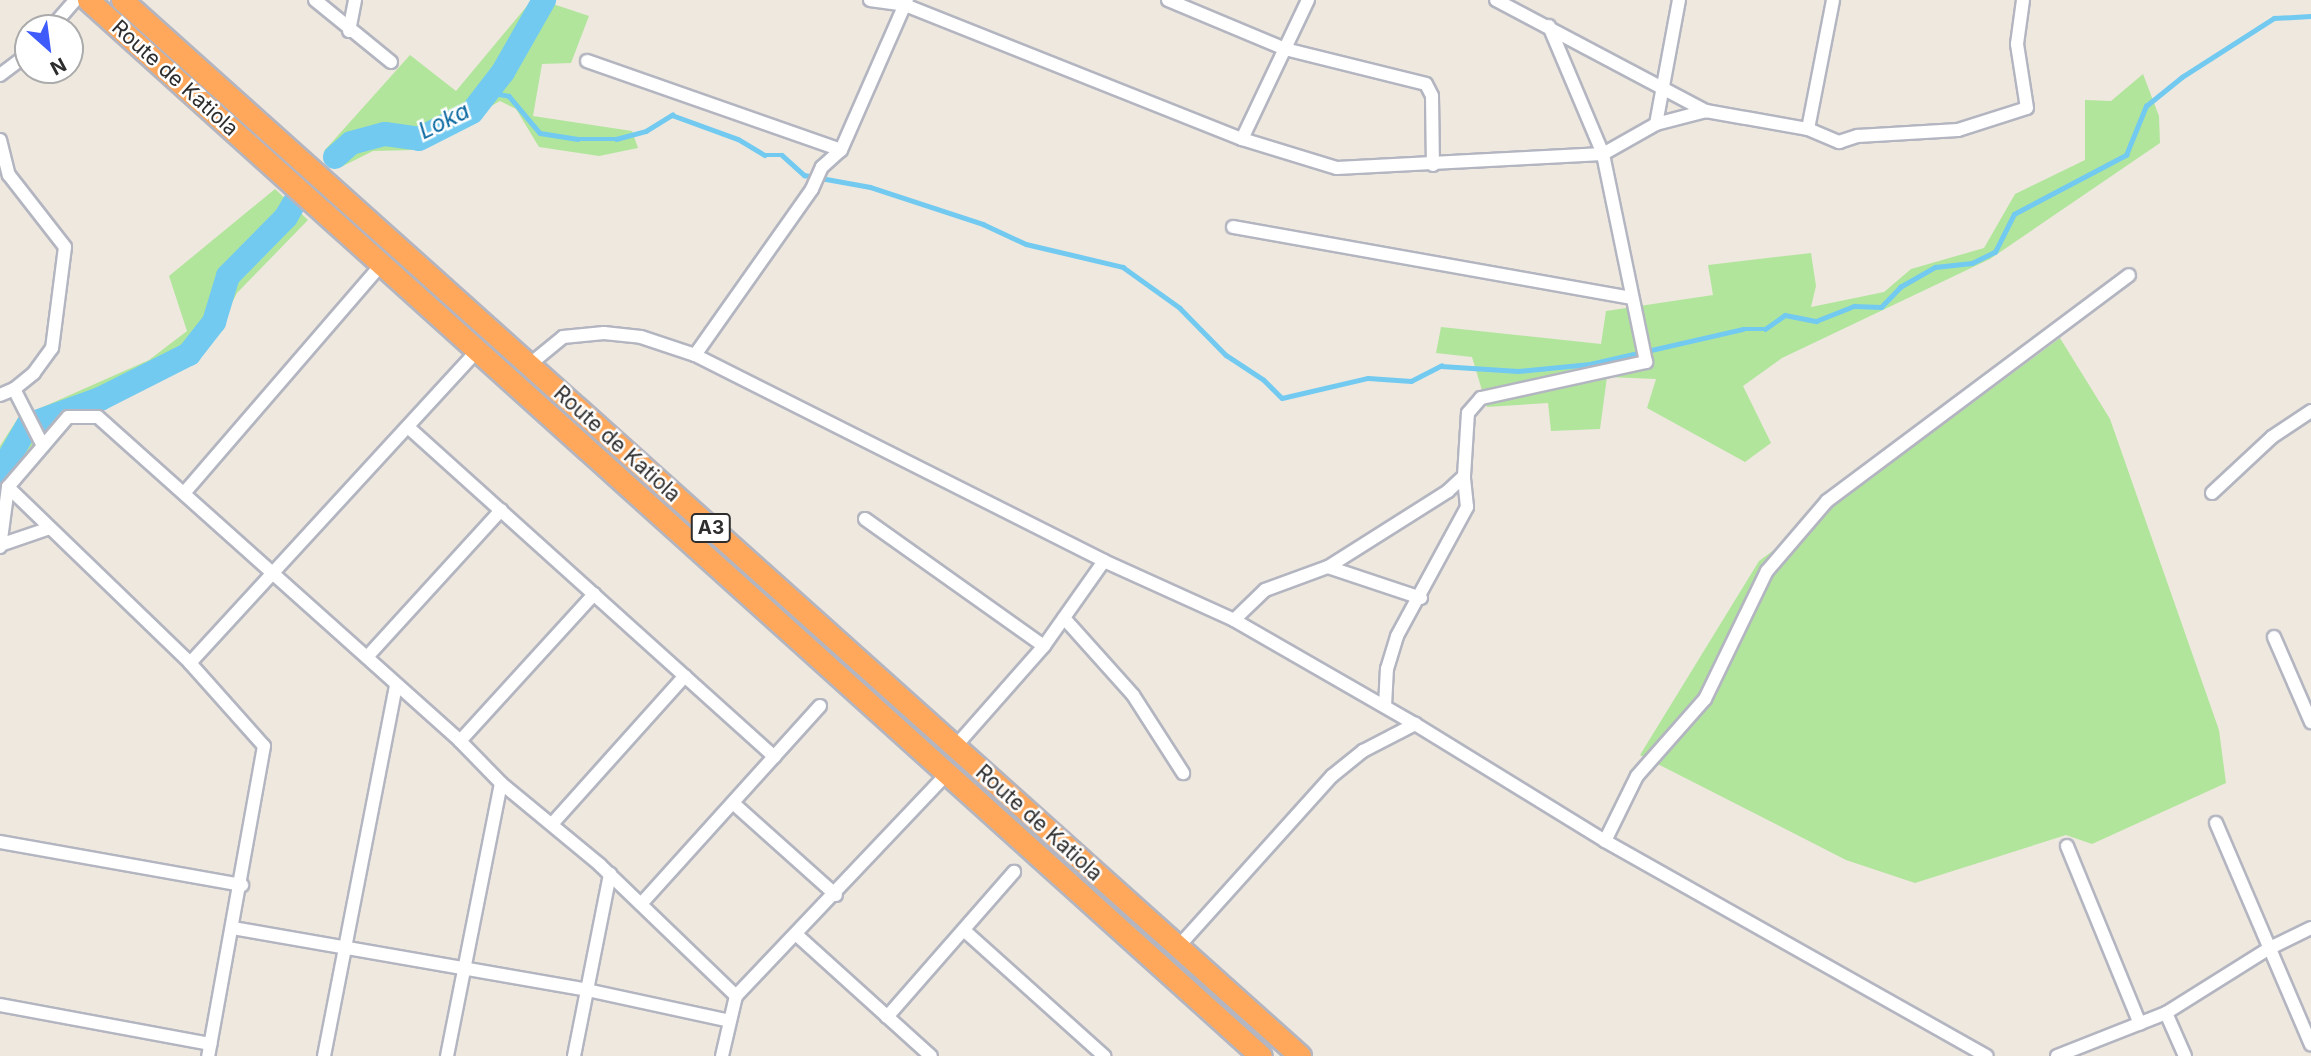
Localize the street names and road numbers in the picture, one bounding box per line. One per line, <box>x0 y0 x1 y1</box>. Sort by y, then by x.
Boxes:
street label: Route de Katiola <box>107 15 243 141</box>
street label: Route de Katiola <box>549 381 685 507</box>
road number: A3 <box>690 512 732 544</box>
street label: Route de Katiola <box>971 760 1107 886</box>

